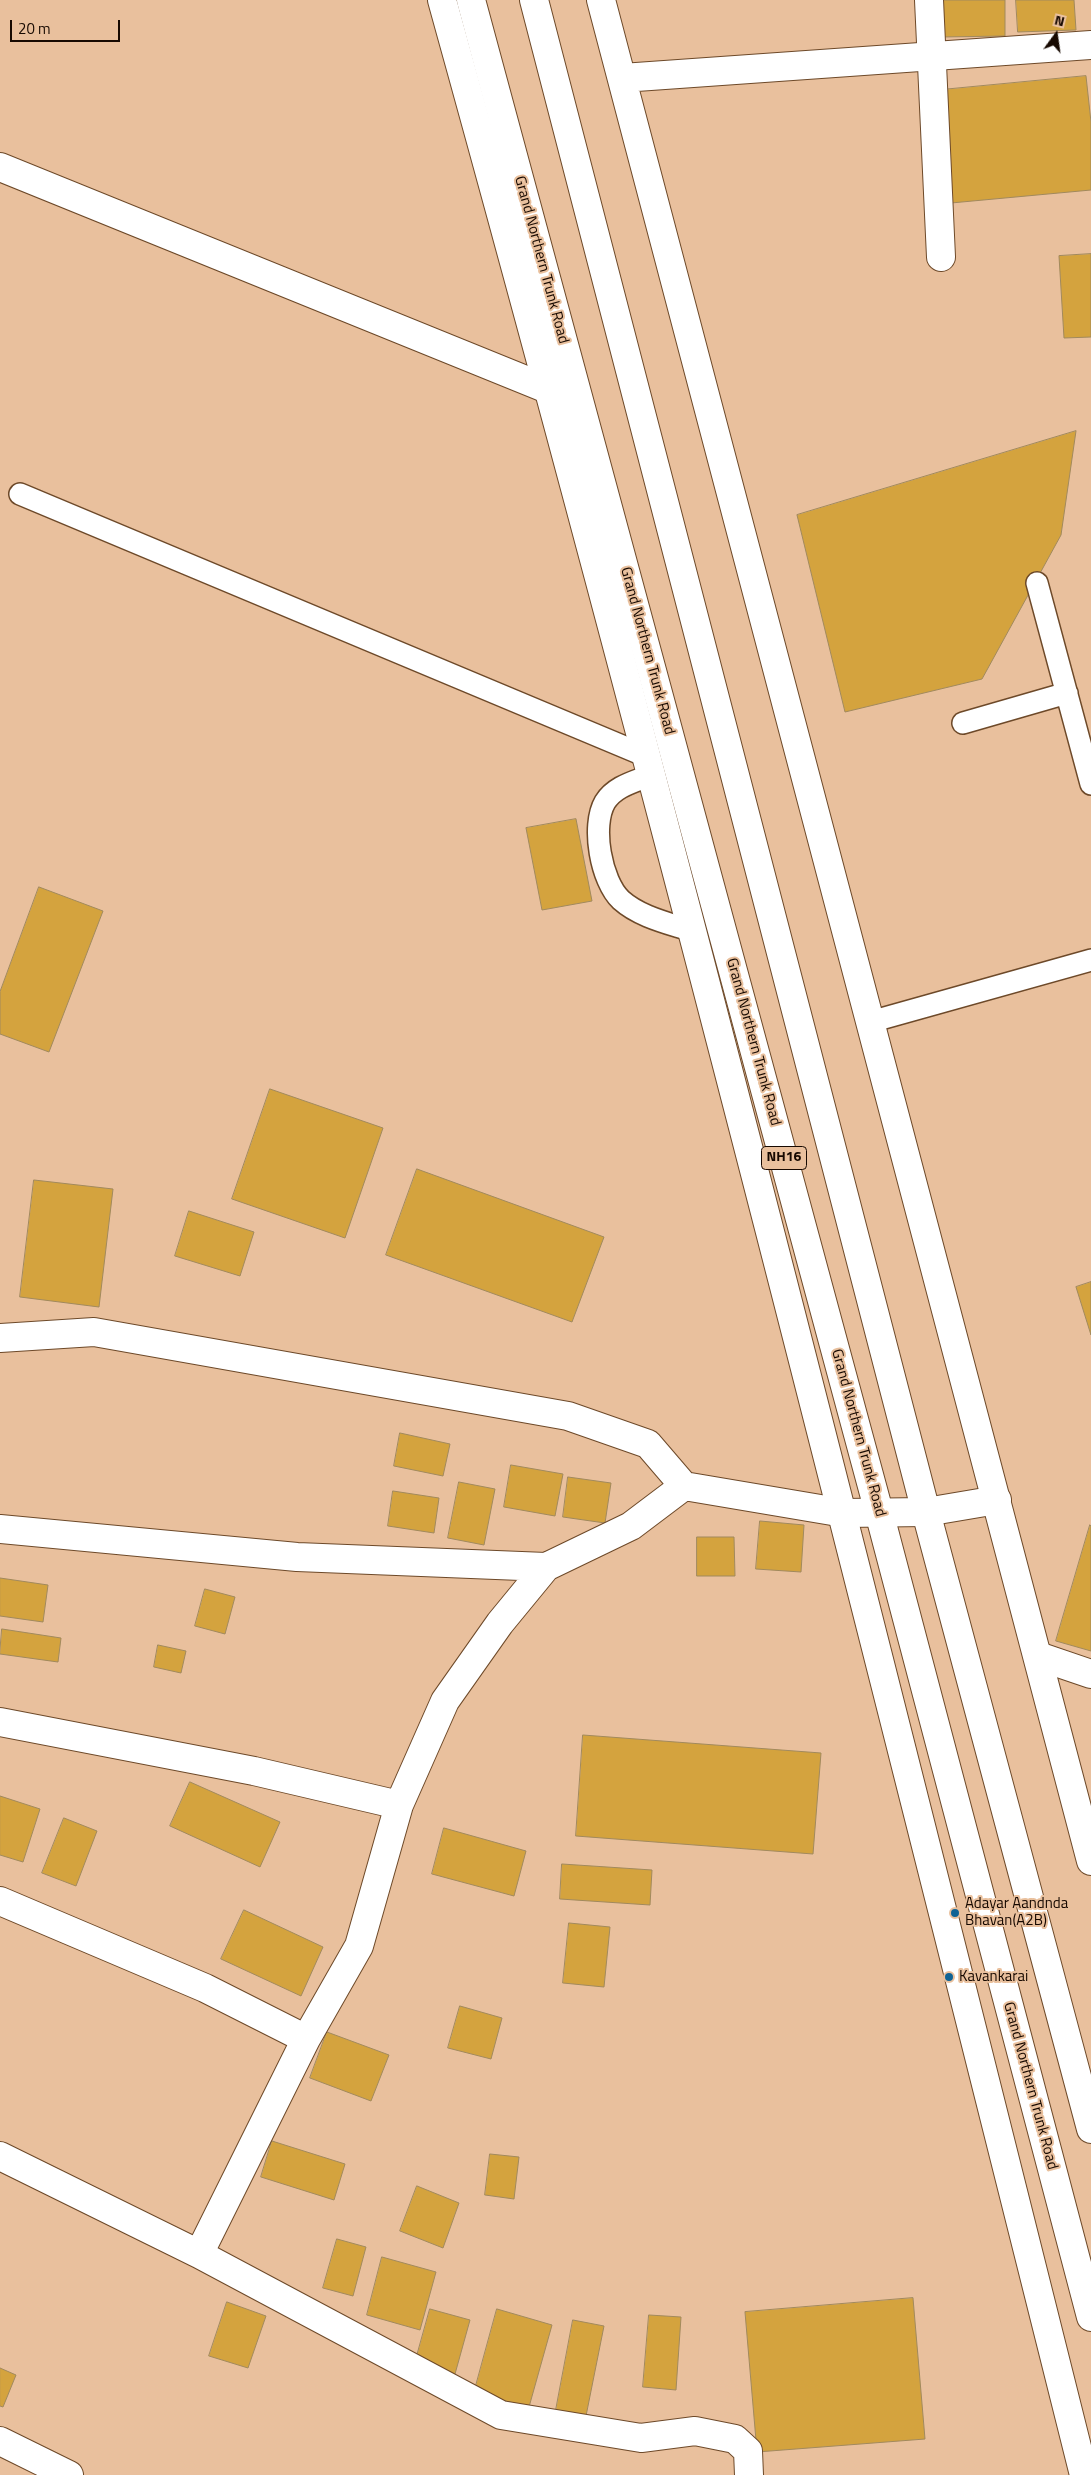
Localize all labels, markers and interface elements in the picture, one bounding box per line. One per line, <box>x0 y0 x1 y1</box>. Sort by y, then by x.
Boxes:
text: N <box>1052 9 1067 31</box>
scale bar <box>12 10 122 42</box>
north arrow <box>1031 10 1081 60</box>
text: 20 m <box>18 17 51 40</box>
street label: Grand Northern Trunk Road <box>510 174 572 346</box>
street label: Grand Northern Trunk Road <box>616 565 678 737</box>
street label: Grand Northern Trunk Road <box>722 956 784 1128</box>
road number: NH16 <box>762 1146 806 1170</box>
street label: Grand Northern Trunk Road <box>827 1347 889 1519</box>
place label: Adayar Aandnda Bhavan(A2B) <box>965 1895 1068 1930</box>
marker: Adayar Aandnda Bhavan(A2B) <box>949 1907 961 1919</box>
place label: Kavankarai <box>959 1968 1028 1986</box>
marker: Kavankarai <box>943 1971 955 1983</box>
street label: Grand Northern Trunk Road <box>999 2000 1061 2172</box>

